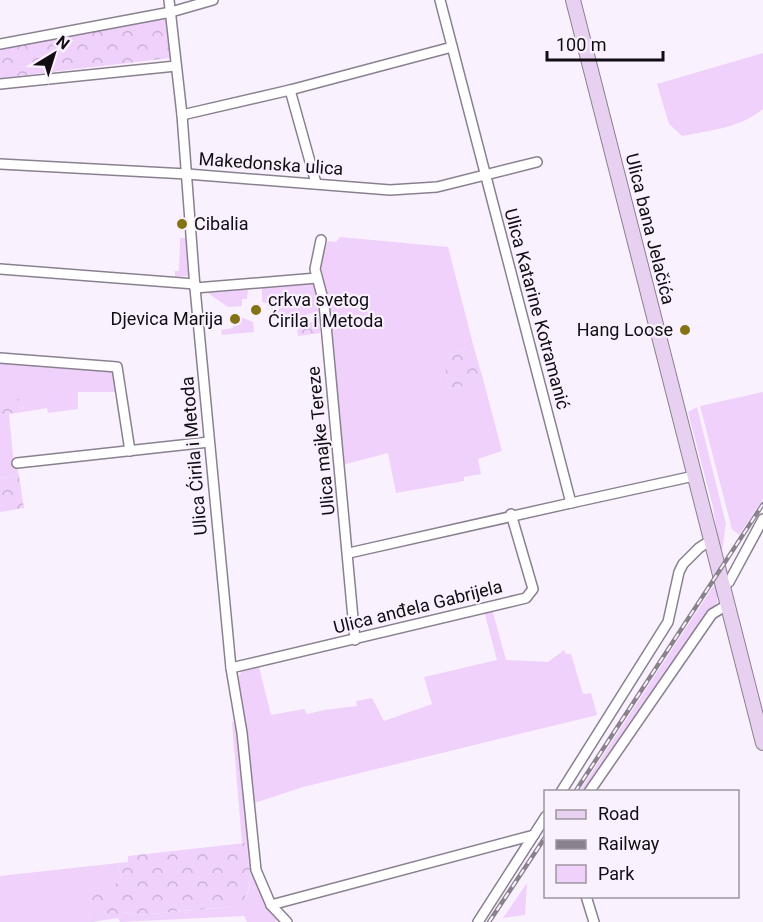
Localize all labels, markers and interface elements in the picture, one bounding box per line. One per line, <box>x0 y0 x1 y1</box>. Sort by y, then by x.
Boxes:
north arrow <box>24 24 84 84</box>
scale bar <box>547 24 662 62</box>
text: N <box>53 32 73 54</box>
text: 100 m <box>556 34 607 55</box>
street label: Makedonska ulica <box>198 148 344 179</box>
street label: Ulica bana Jelačića <box>622 151 679 307</box>
street label: Ulica Katarine Kotramanić <box>501 206 574 412</box>
place label: Cibalia <box>194 213 249 234</box>
marker: Cibalia <box>175 217 189 231</box>
place label: crkva svetog Ćirila i Metoda <box>268 289 383 331</box>
marker: crkva svetog Ćirila i Metoda <box>249 303 263 317</box>
place label: Djevica Marija <box>111 308 223 329</box>
marker: Djevica Marija <box>228 312 242 326</box>
place label: Hang Loose <box>577 319 673 340</box>
marker: Hang Loose <box>678 323 692 337</box>
street label: Ulica majke Tereze <box>302 365 339 517</box>
street label: Ulica Ćirila i Metoda <box>176 376 211 536</box>
street label: Ulica anđela Gabrijela <box>331 575 505 638</box>
legend <box>544 790 739 898</box>
text: Road <box>598 803 639 824</box>
text: Railway <box>598 833 660 854</box>
text: Park <box>598 863 635 884</box>

